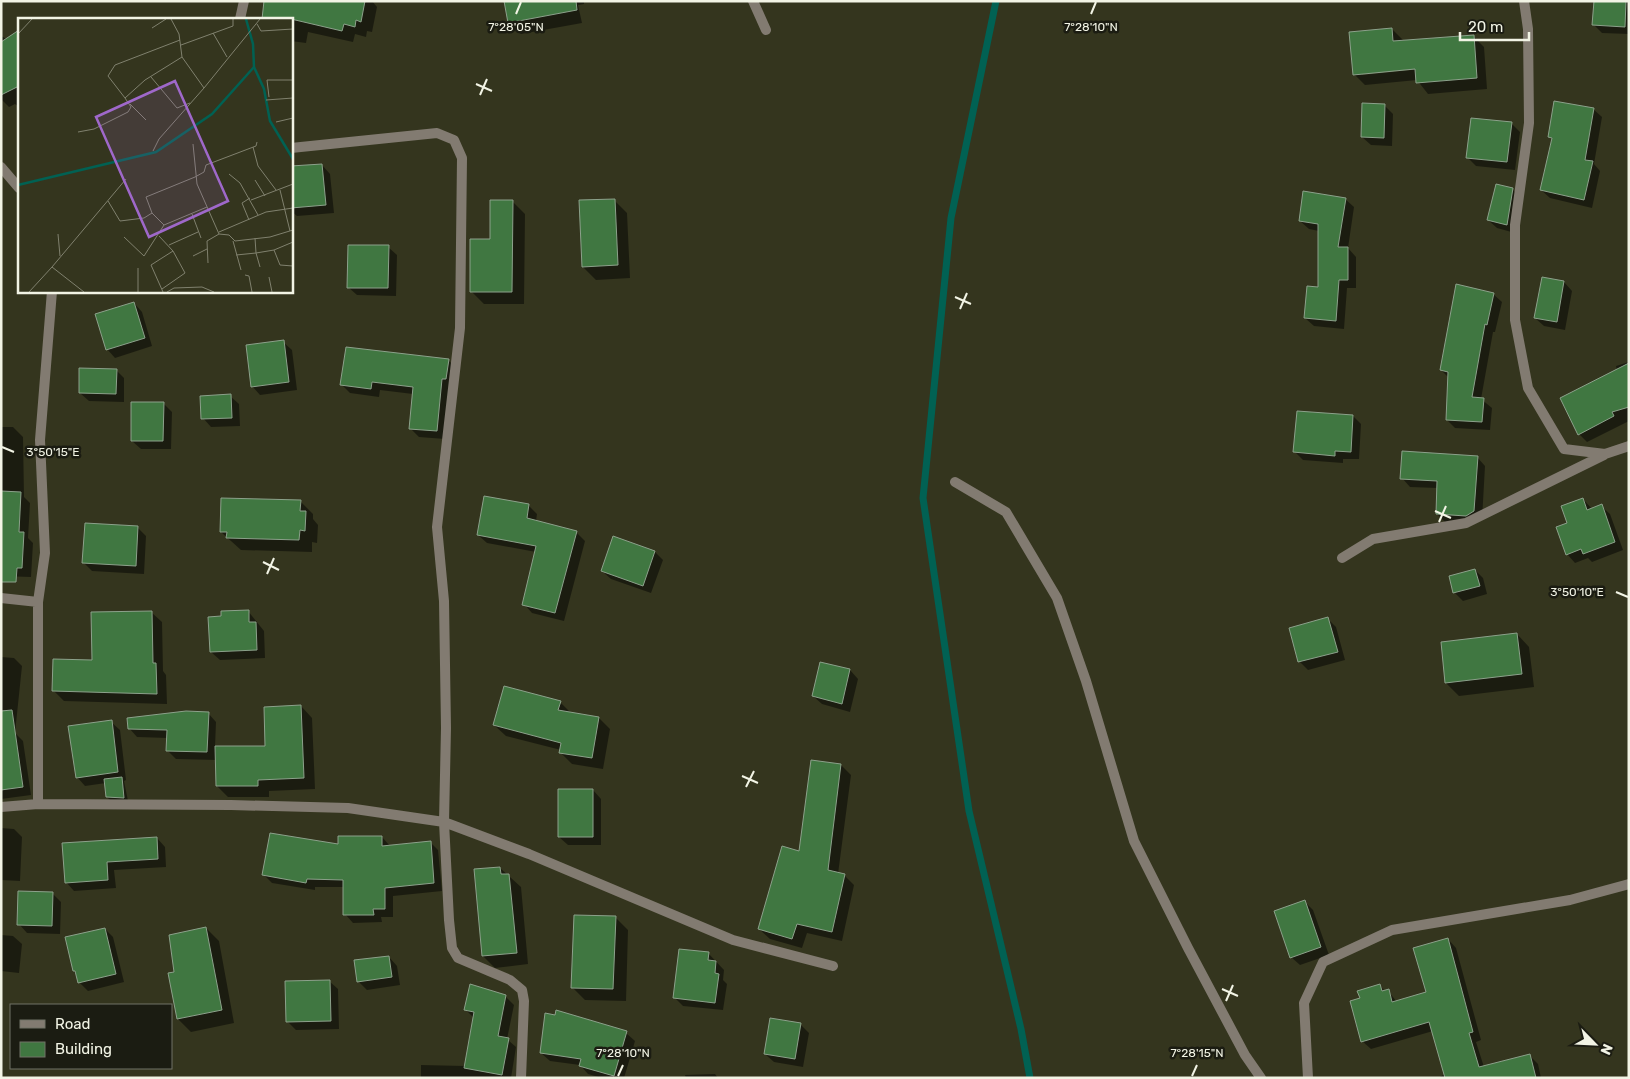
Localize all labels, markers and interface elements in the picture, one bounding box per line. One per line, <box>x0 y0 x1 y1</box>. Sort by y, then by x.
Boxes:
scale bar <box>1460 10 1529 42</box>
inset map <box>18 18 292 292</box>
text: 20 m <box>1468 18 1503 36</box>
text: 7°28'05"N <box>488 20 544 34</box>
text: 7°28'10"N <box>1064 20 1118 34</box>
text: 3°50'15"E <box>26 445 80 459</box>
text: 3°50'10"E <box>1550 585 1604 599</box>
legend <box>10 1004 172 1069</box>
text: Road <box>55 1015 91 1033</box>
north arrow <box>1570 1019 1620 1069</box>
text: Building <box>55 1040 112 1058</box>
text: N <box>1597 1041 1616 1057</box>
text: 7°28'10"N <box>596 1046 650 1060</box>
text: 7°28'15"N <box>1170 1046 1224 1060</box>

